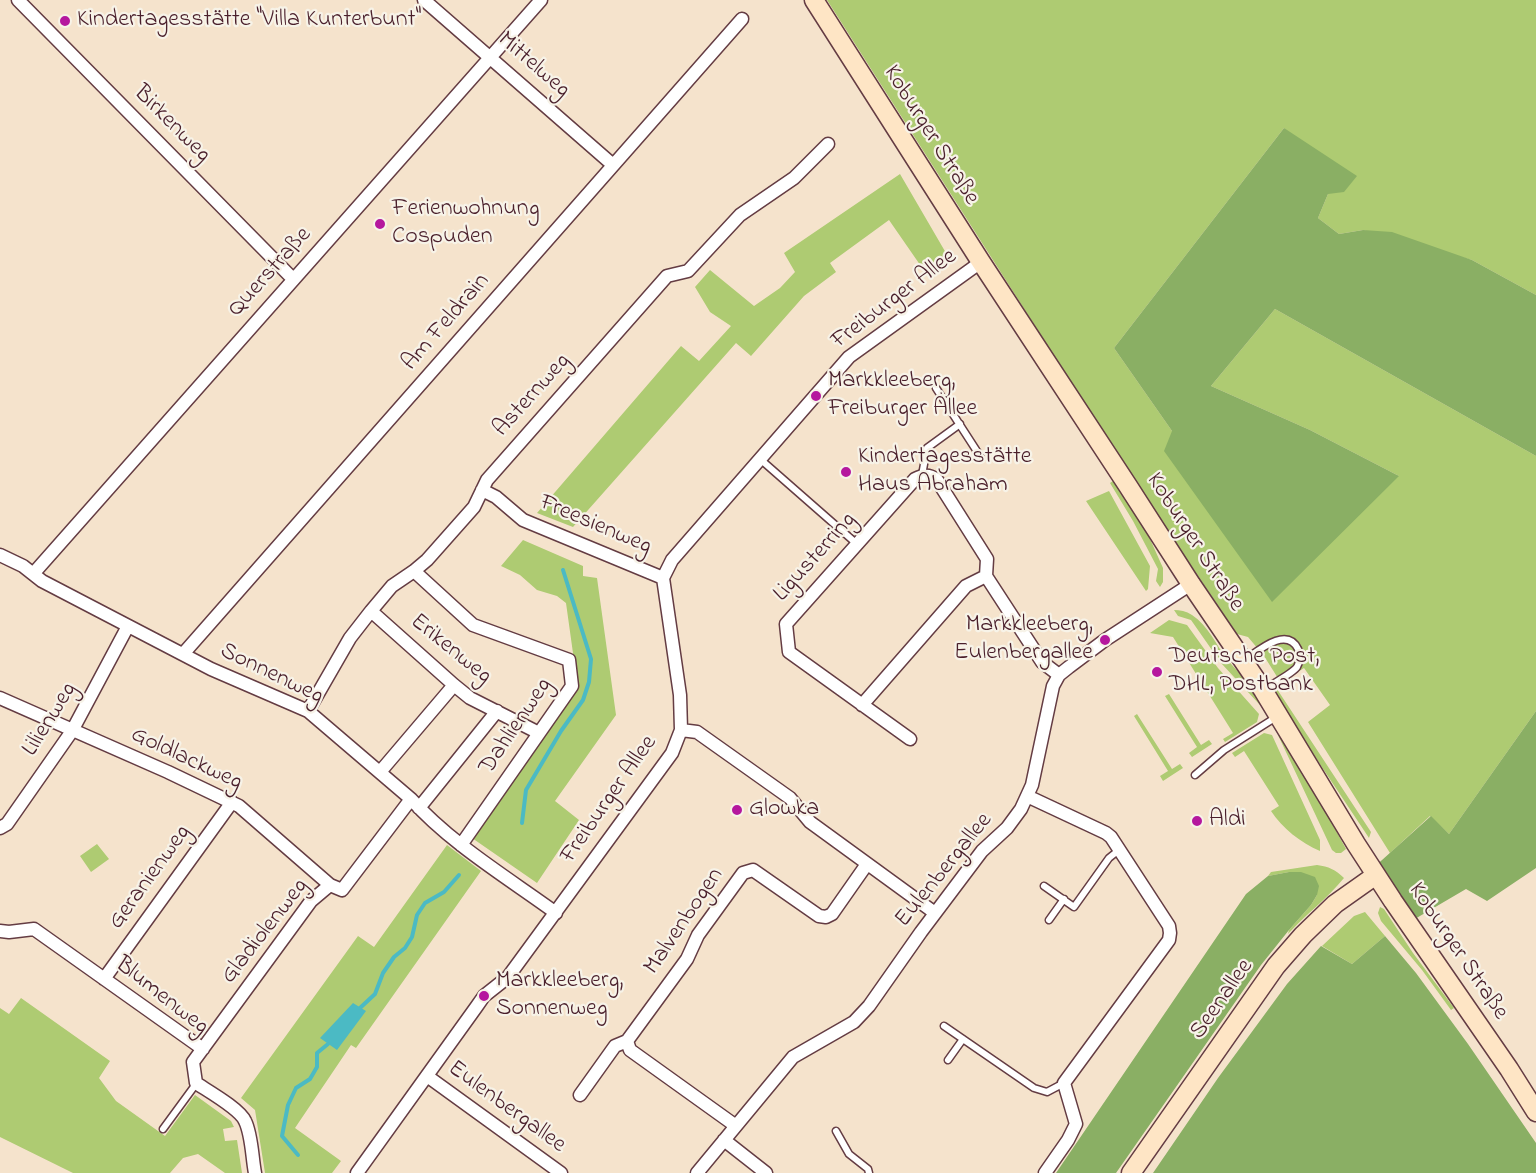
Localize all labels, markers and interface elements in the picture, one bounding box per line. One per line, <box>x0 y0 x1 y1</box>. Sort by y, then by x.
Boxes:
place label: Kindertagesstätte "Villa Kunterbunt" <box>77 7 421 35</box>
marker: Kindertagesstätte "Villa Kunterbunt" <box>58 14 72 28</box>
street label: Mittelweg <box>491 27 575 105</box>
street label: Koburger Straße <box>876 61 984 211</box>
street label: Birkenweg <box>126 80 216 170</box>
place label: Ferienwohnung Cospuden <box>392 196 539 252</box>
marker: Ferienwohnung Cospuden <box>373 217 387 231</box>
street label: Querstraße <box>223 222 319 324</box>
street label: Freiburger Allee <box>827 244 963 356</box>
street label: Am Feldrain <box>397 268 497 378</box>
street label: Asternweg <box>488 348 578 444</box>
place label: Markkleeberg, Freiburger Allee <box>828 368 977 424</box>
marker: Markkleeberg, Freiburger Allee <box>809 389 823 403</box>
place label: Kindertagesstätte Haus Abraham <box>858 444 1032 500</box>
marker: Kindertagesstätte Haus Abraham <box>839 465 853 479</box>
street label: Koburger Straße <box>1139 468 1249 618</box>
street label: Freesienweg <box>535 489 655 563</box>
street label: Ligusterring <box>768 507 864 609</box>
street label: Erikenweg <box>403 608 497 692</box>
place label: Markkleeberg, Eulenbergallee <box>954 612 1093 668</box>
marker: Markkleeberg, Eulenbergallee <box>1098 633 1112 647</box>
street label: Sonnenweg <box>215 638 327 712</box>
place label: Deutsche Post, DHL, Postbank <box>1169 644 1319 700</box>
marker: Deutsche Post, DHL, Postbank <box>1150 665 1164 679</box>
street label: Dahlienweg <box>474 673 560 781</box>
street label: Lilienweg <box>17 678 85 762</box>
street label: Goldlackweg <box>126 722 246 798</box>
street label: Freiburger Allee <box>555 731 665 869</box>
place label: Glowka <box>749 796 819 824</box>
marker: Glowka <box>730 803 744 817</box>
place label: Aldi <box>1209 807 1246 835</box>
street label: Eulenbergallee <box>890 808 1000 934</box>
marker: Aldi <box>1190 814 1204 828</box>
street label: Geranienweg <box>103 820 199 936</box>
street label: Malvenbogen <box>639 863 731 981</box>
street label: Gladiolenweg <box>216 874 316 990</box>
street label: Koburger Straße <box>1401 878 1513 1026</box>
street label: Blumenweg <box>108 952 214 1042</box>
street label: Seenallee <box>1185 954 1261 1046</box>
place label: Markkleeberg, Sonnenweg <box>496 968 623 1024</box>
marker: Markkleeberg, Sonnenweg <box>477 989 491 1003</box>
street label: Eulenbergallee <box>441 1055 571 1161</box>

